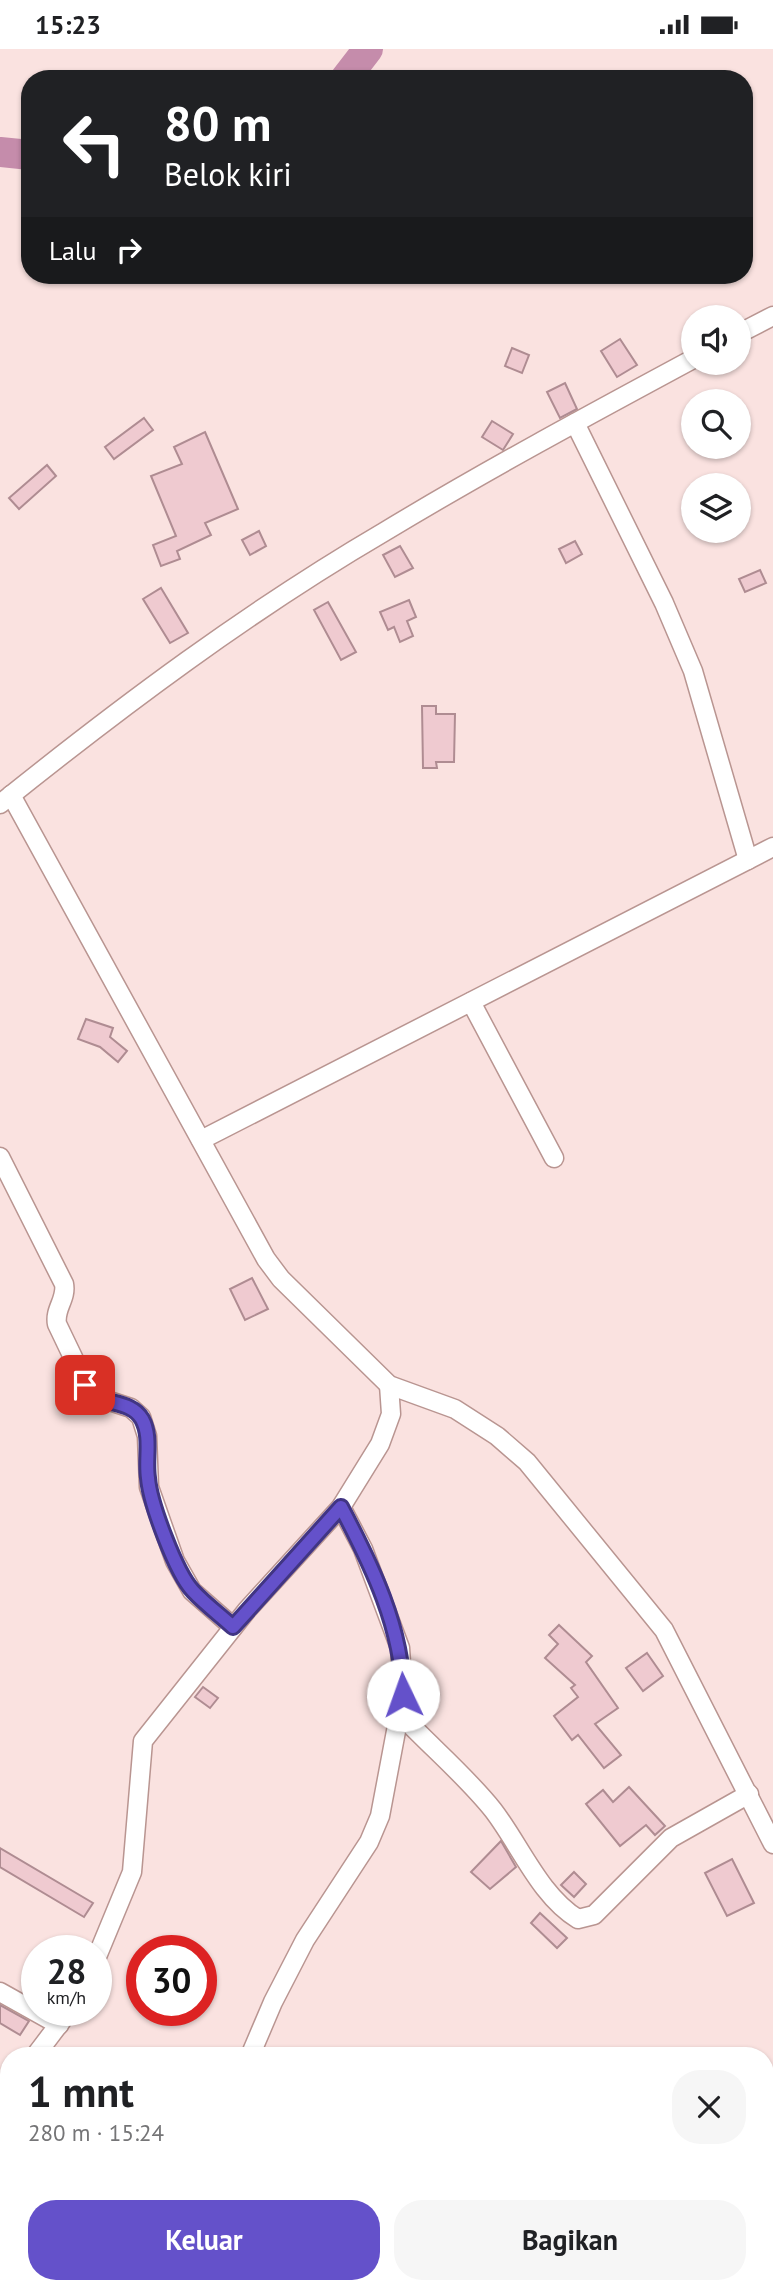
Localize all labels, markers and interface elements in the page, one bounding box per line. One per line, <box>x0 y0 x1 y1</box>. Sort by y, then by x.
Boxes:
text: 15:23 <box>35 8 101 41</box>
text: 80 m <box>164 91 271 155</box>
icon: left <box>49 98 140 189</box>
text: Belok kiri <box>164 153 292 195</box>
icon: right <box>110 231 148 269</box>
text: Lalu <box>49 234 96 267</box>
map controls <box>681 305 751 543</box>
button: sound <box>681 305 751 375</box>
button: search <box>681 389 751 459</box>
button: layers <box>681 473 751 543</box>
pin <box>55 1355 115 1415</box>
icon: arrive <box>66 1366 104 1404</box>
position arrow <box>366 1658 440 1732</box>
speed limit sign: 30 <box>126 1935 217 2026</box>
text: 28 <box>47 1948 86 1994</box>
text: km/h <box>47 1986 86 2009</box>
text: 1 mnt <box>28 2064 134 2119</box>
button: close <box>672 2070 746 2144</box>
text: 280 m · 15:24 <box>28 2118 164 2147</box>
button: Keluar <box>28 2200 380 2280</box>
button: Bagikan <box>394 2200 746 2280</box>

